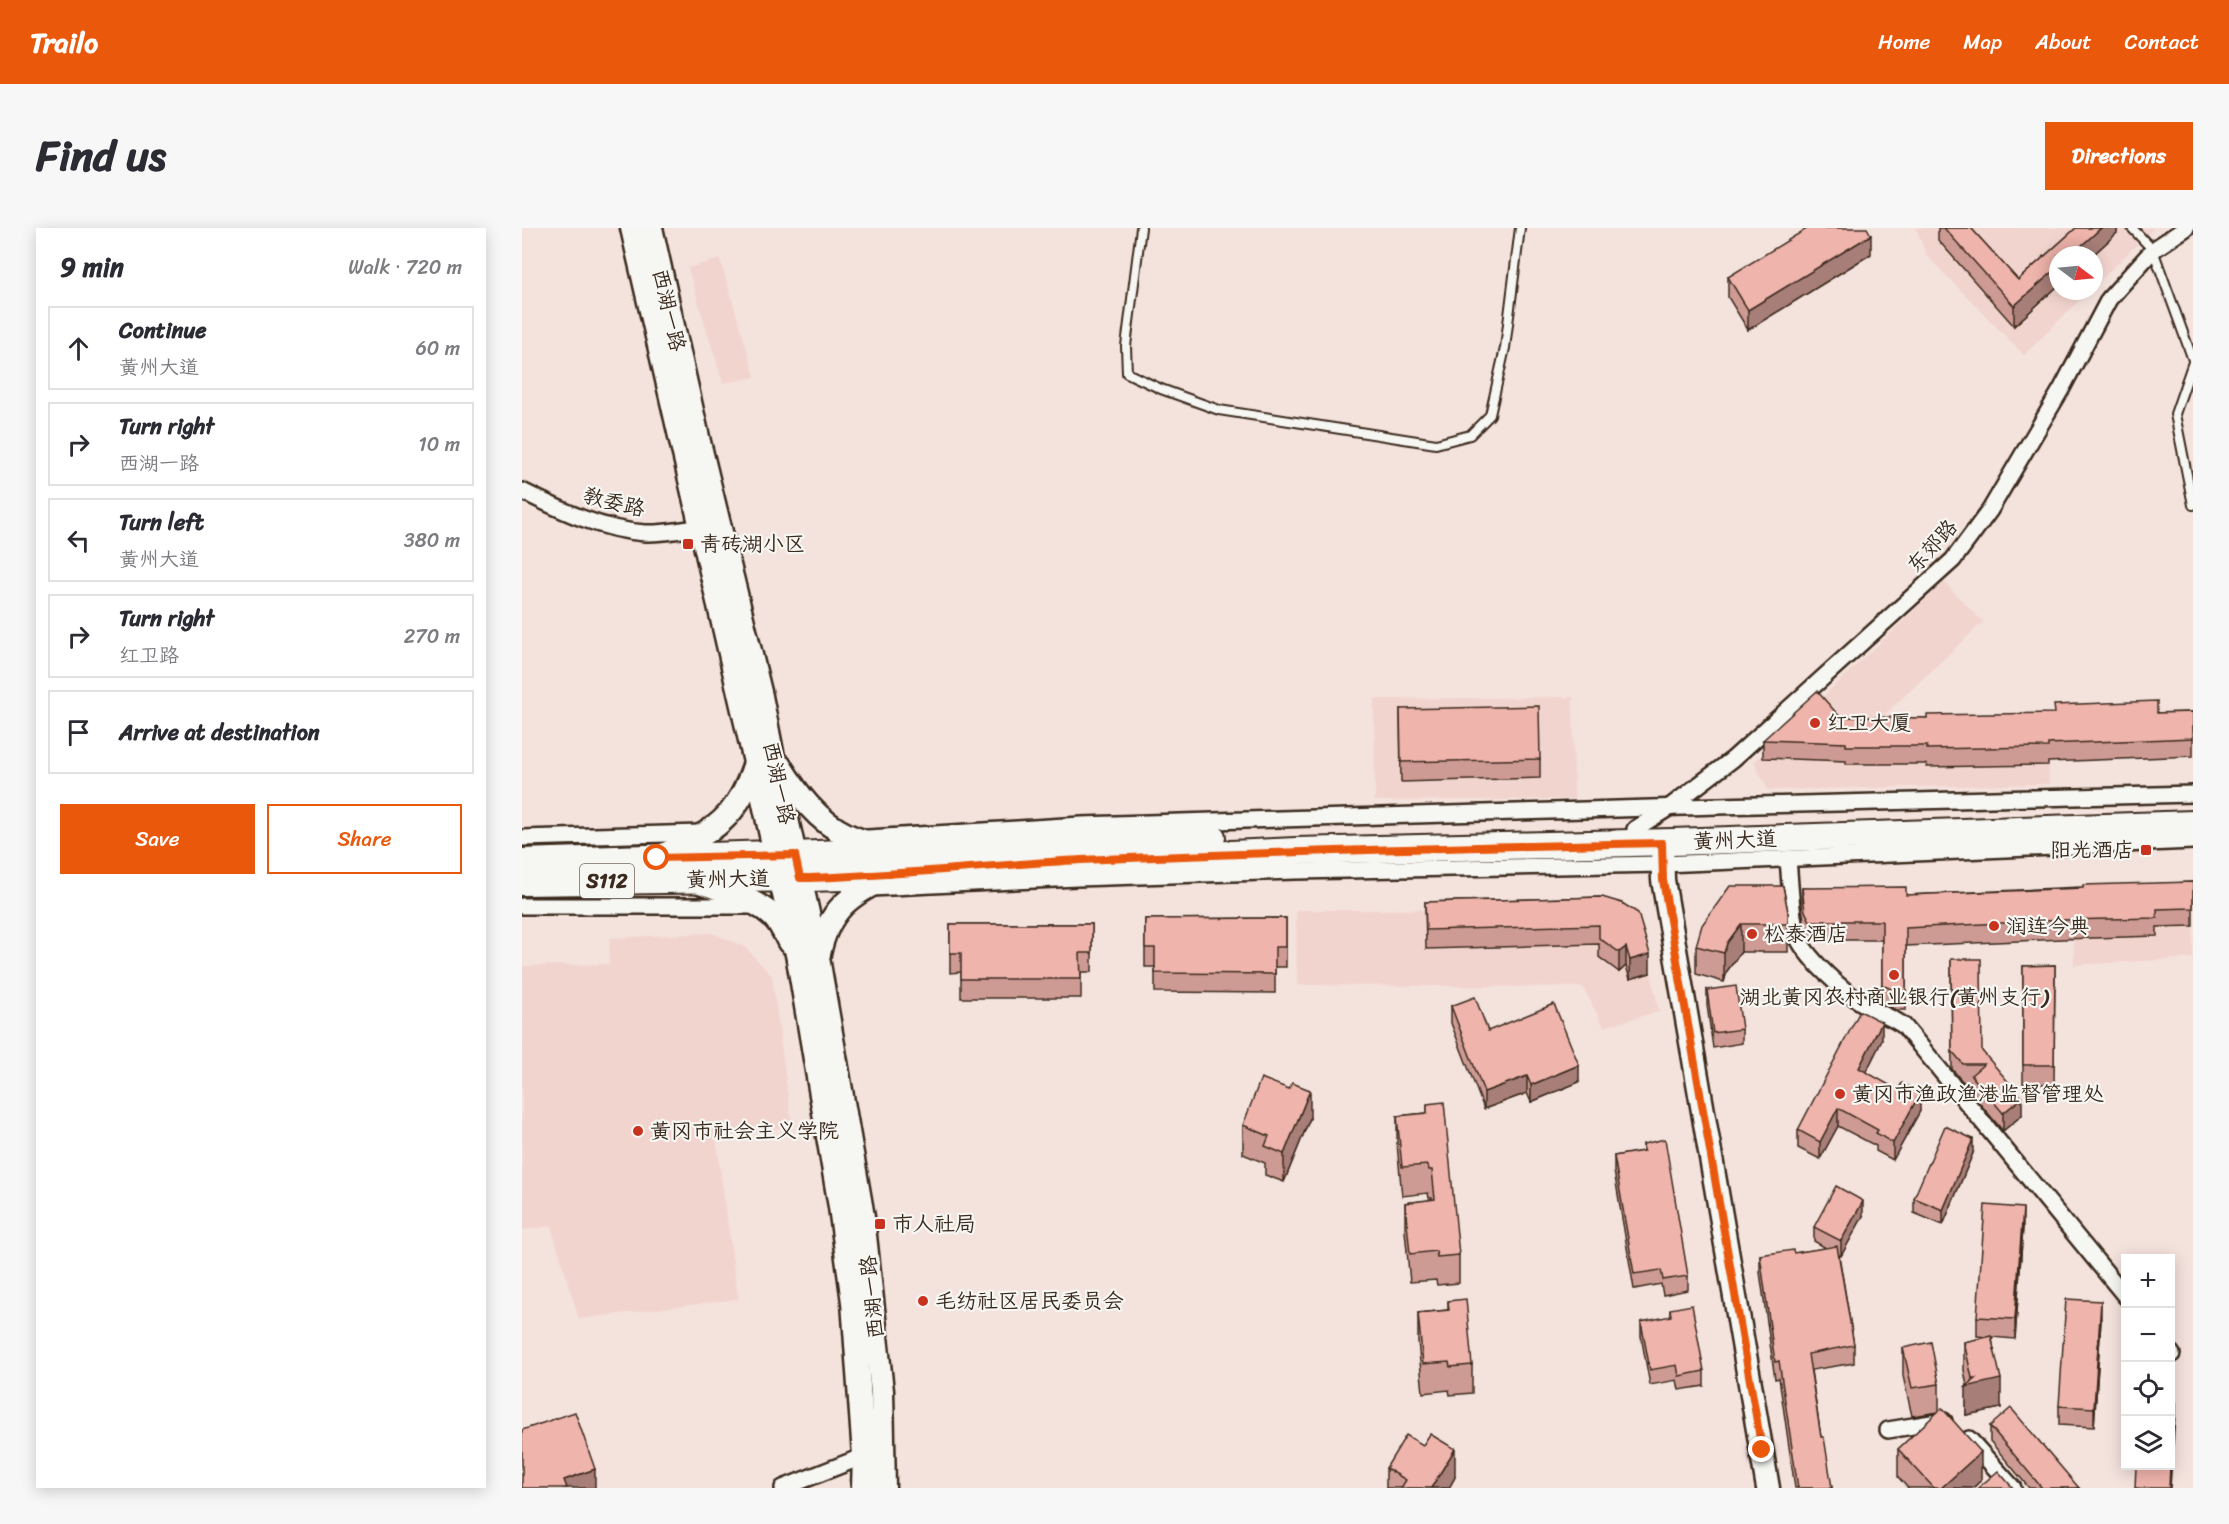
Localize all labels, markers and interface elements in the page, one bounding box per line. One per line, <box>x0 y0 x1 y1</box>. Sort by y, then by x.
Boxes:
text: Trailo <box>30 18 98 67</box>
text: Home <box>1878 23 1930 61</box>
text: Map <box>1963 23 2002 61</box>
text: About <box>2035 23 2092 61</box>
text: Contact <box>2125 23 2199 61</box>
text: Find us <box>36 119 166 193</box>
button: Directions <box>2045 122 2193 190</box>
text: 9 min <box>60 244 124 290</box>
north arrow <box>2049 246 2103 300</box>
text: Walk · 720 m <box>348 250 462 285</box>
street label: 西湖一路 <box>641 265 697 355</box>
text: Continue <box>119 311 207 350</box>
text: 60 m <box>415 331 460 366</box>
icon: ahead <box>62 332 95 365</box>
text: 黄州大道 <box>119 350 199 385</box>
text: Turn right <box>119 407 214 446</box>
text: 10 m <box>418 427 460 462</box>
icon: right <box>62 428 95 461</box>
text: 西湖一路 <box>119 446 199 481</box>
street label: 教委路 <box>579 476 649 528</box>
text: Turn left <box>119 503 204 542</box>
street label: 东郊路 <box>1897 510 1967 582</box>
text: 380 m <box>404 523 460 558</box>
icon: left <box>62 524 95 557</box>
place label: 青砖湖小区 <box>700 525 805 563</box>
marker: 青砖湖小区 <box>681 537 695 551</box>
text: 黄州大道 <box>119 542 199 577</box>
text: Turn right <box>119 599 214 638</box>
text: 270 m <box>404 619 460 654</box>
icon: right <box>62 620 95 653</box>
text: 红卫路 <box>119 638 179 673</box>
place label: 红卫大厦 <box>1827 704 1911 742</box>
text: Arrive at destination <box>119 713 320 752</box>
icon: arrive <box>62 716 95 749</box>
marker: 红卫大厦 <box>1808 716 1822 730</box>
street label: 西湖一路 <box>752 738 806 828</box>
button: Save <box>60 804 255 874</box>
button: Share <box>267 804 462 874</box>
street label: 黄州大道 <box>1692 820 1778 860</box>
place label: 阳光酒店 <box>2050 831 2134 869</box>
marker: 阳光酒店 <box>2139 843 2153 857</box>
route start <box>643 844 669 870</box>
street label: 黄州大道 <box>686 859 770 899</box>
road number: S112 <box>580 864 634 898</box>
place label: 润连今典 <box>2006 907 2090 945</box>
place label: 松泰酒店 <box>1764 915 1848 953</box>
marker: 润连今典 <box>1987 919 2001 933</box>
marker: 松泰酒店 <box>1745 927 1759 941</box>
marker: 湖北黄冈农村商业银行(黄州支行) <box>1887 968 1901 982</box>
place label: 湖北黄冈农村商业银行(黄州支行) <box>1740 978 2050 1016</box>
place label: 黄冈市渔政渔港监督管理处 <box>1852 1075 2104 1113</box>
marker: 黄冈市渔政渔港监督管理处 <box>1833 1087 1847 1101</box>
place label: 黄冈市社会主义学院 <box>650 1112 839 1150</box>
marker: 黄冈市社会主义学院 <box>631 1124 645 1138</box>
place label: 市人社局 <box>892 1205 976 1243</box>
marker: 市人社局 <box>873 1217 887 1231</box>
street label: 西湖一路 <box>849 1253 895 1341</box>
map controls <box>2121 1254 2175 1470</box>
button: + <box>2121 1254 2175 1308</box>
place label: 毛纺社区居民委员会 <box>935 1282 1124 1320</box>
marker: 毛纺社区居民委员会 <box>916 1294 930 1308</box>
button: − <box>2121 1308 2175 1362</box>
button: locate <box>2121 1362 2175 1416</box>
button: layers <box>2121 1416 2175 1470</box>
route end <box>1748 1436 1774 1462</box>

